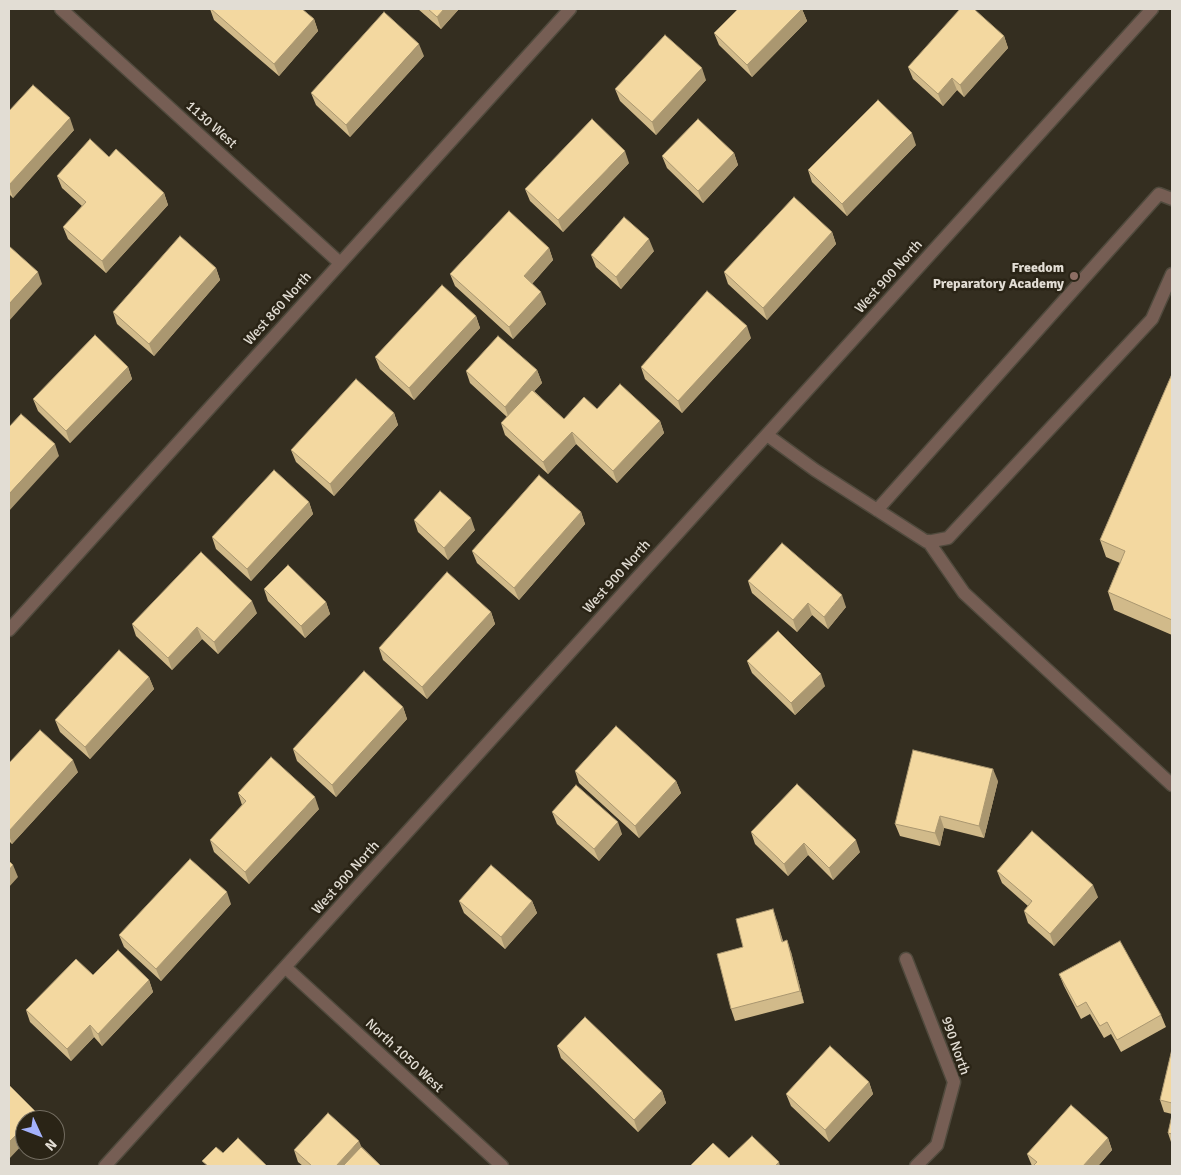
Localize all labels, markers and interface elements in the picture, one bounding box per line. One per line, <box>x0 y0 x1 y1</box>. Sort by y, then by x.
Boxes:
street label: 1130 West <box>182 98 240 152</box>
street label: West 900 North <box>852 237 926 317</box>
place label: Freedom Preparatory Academy <box>933 260 1064 292</box>
street label: West 860 North <box>241 269 315 349</box>
marker: Freedom Preparatory Academy <box>1068 270 1080 282</box>
street label: West 900 North <box>580 537 654 617</box>
street label: West 900 North <box>309 838 383 918</box>
street label: 990 North <box>937 1015 973 1077</box>
street label: North 1050 West <box>362 1016 446 1096</box>
north arrow <box>15 1110 65 1160</box>
text: N <box>41 1136 60 1154</box>

